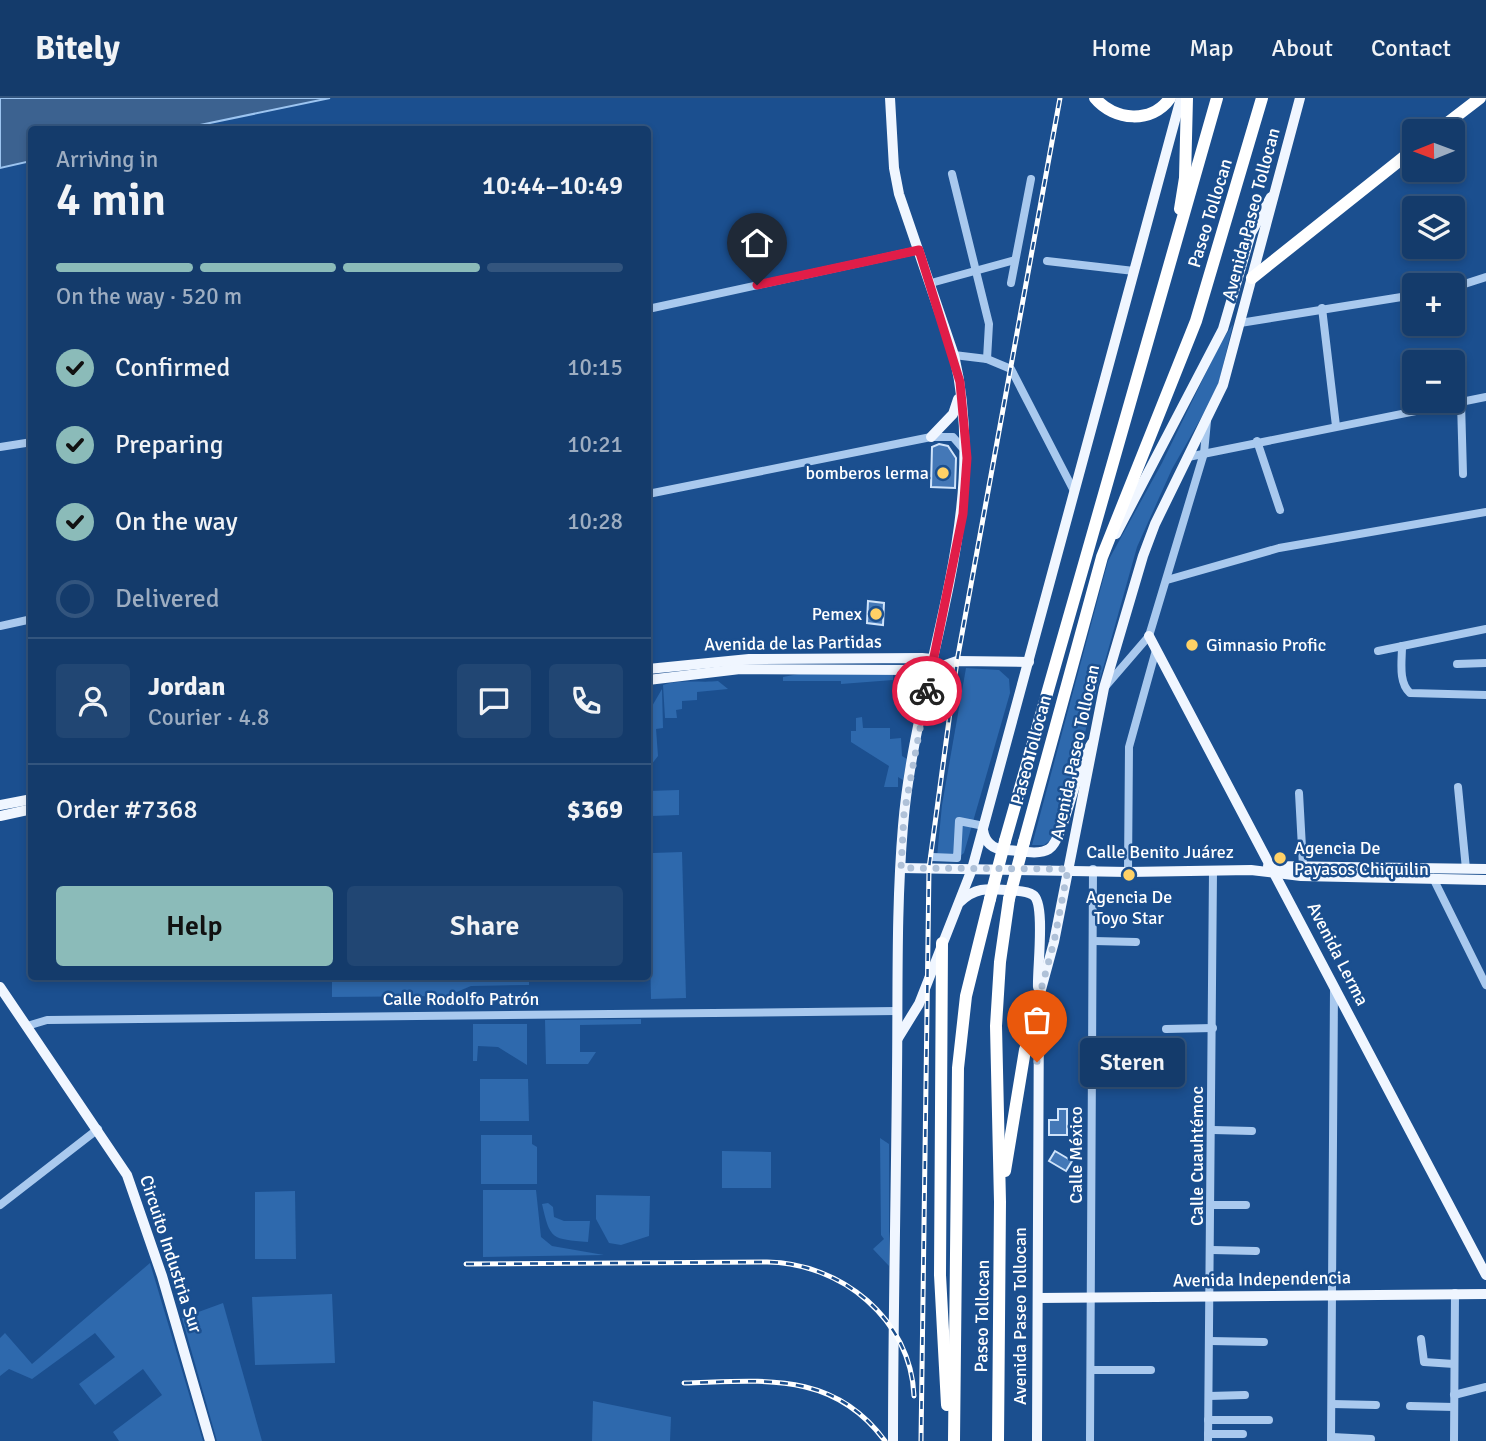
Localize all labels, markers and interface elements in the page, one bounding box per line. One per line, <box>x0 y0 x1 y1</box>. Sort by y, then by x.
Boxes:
text: Bitely <box>35 28 120 69</box>
text: Home <box>1091 33 1151 63</box>
text: Map <box>1189 33 1234 63</box>
text: About <box>1272 33 1333 63</box>
text: Contact <box>1371 33 1451 63</box>
north arrow <box>1402 119 1465 182</box>
map controls <box>1402 119 1465 413</box>
street label: Avenida Paseo Tollocan <box>1217 125 1285 303</box>
text: Arriving in <box>56 145 158 174</box>
street label: Paseo Tollocan <box>1183 156 1237 270</box>
text: 10:44–10:49 <box>482 170 623 202</box>
text: 4 min <box>56 172 166 228</box>
button: layers <box>1402 196 1465 259</box>
pin <box>727 213 787 285</box>
icon: home <box>738 224 776 262</box>
button: + <box>1402 273 1465 336</box>
text: On the way · 520 m <box>56 282 242 311</box>
icon: check <box>56 349 94 387</box>
button: − <box>1402 350 1465 413</box>
text: Confirmed <box>115 352 230 384</box>
text: 10:15 <box>567 353 623 382</box>
icon: check <box>56 426 94 464</box>
text: Preparing <box>115 429 223 461</box>
text: 10:21 <box>567 430 623 459</box>
place label: bomberos lerma <box>806 462 929 484</box>
marker: bomberos lerma <box>935 465 951 481</box>
icon: check <box>56 503 94 541</box>
text: On the way <box>115 506 238 538</box>
text: 10:28 <box>567 507 623 536</box>
text: Delivered <box>115 583 220 615</box>
place label: Pemex <box>812 603 863 625</box>
marker: Pemex <box>868 606 884 622</box>
street label: Avenida de las Partidas <box>704 630 882 656</box>
place label: Gimnasio Profic <box>1206 634 1326 656</box>
marker: Gimnasio Profic <box>1184 637 1200 653</box>
courier <box>892 656 962 726</box>
street label: Avenida Paseo Tollocan <box>1046 663 1104 841</box>
button: person <box>56 664 130 738</box>
button: chat <box>457 664 531 738</box>
button: phone <box>549 664 623 738</box>
text: Jordan <box>148 671 225 703</box>
icon: bike <box>908 672 946 710</box>
street label: Paseo Tollocan <box>1006 693 1056 807</box>
text: Courier · 4.8 <box>148 703 269 732</box>
text: Order #7368 <box>56 794 197 826</box>
text: $369 <box>567 794 623 826</box>
place label: Agencia De Payasos Chiquilin <box>1294 837 1429 880</box>
street label: Calle Benito Juárez <box>1086 841 1234 863</box>
marker: Agencia De Payasos Chiquilin <box>1272 850 1288 866</box>
marker: Agencia De Toyo Star <box>1121 867 1137 883</box>
button: Help <box>56 886 333 966</box>
button: Share <box>347 886 623 966</box>
place label: Agencia De Toyo Star <box>1086 886 1172 929</box>
street label: Avenida Lerma <box>1303 899 1373 1009</box>
street label: Calle Rodolfo Patrón <box>383 988 539 1010</box>
pin <box>1007 990 1067 1062</box>
icon: bag <box>1018 1001 1056 1039</box>
callout: Steren <box>1079 1038 1184 1086</box>
text: Steren <box>1100 1048 1165 1077</box>
street label: Calle Cuauhtémoc <box>1186 1086 1208 1226</box>
street label: Calle México <box>1065 1106 1087 1204</box>
street label: Circuito Industria Sur <box>135 1172 207 1336</box>
street label: Avenida Paseo Tollocan <box>1009 1227 1031 1405</box>
street label: Paseo Tollocan <box>970 1259 994 1373</box>
street label: Avenida Independencia <box>1173 1266 1351 1292</box>

